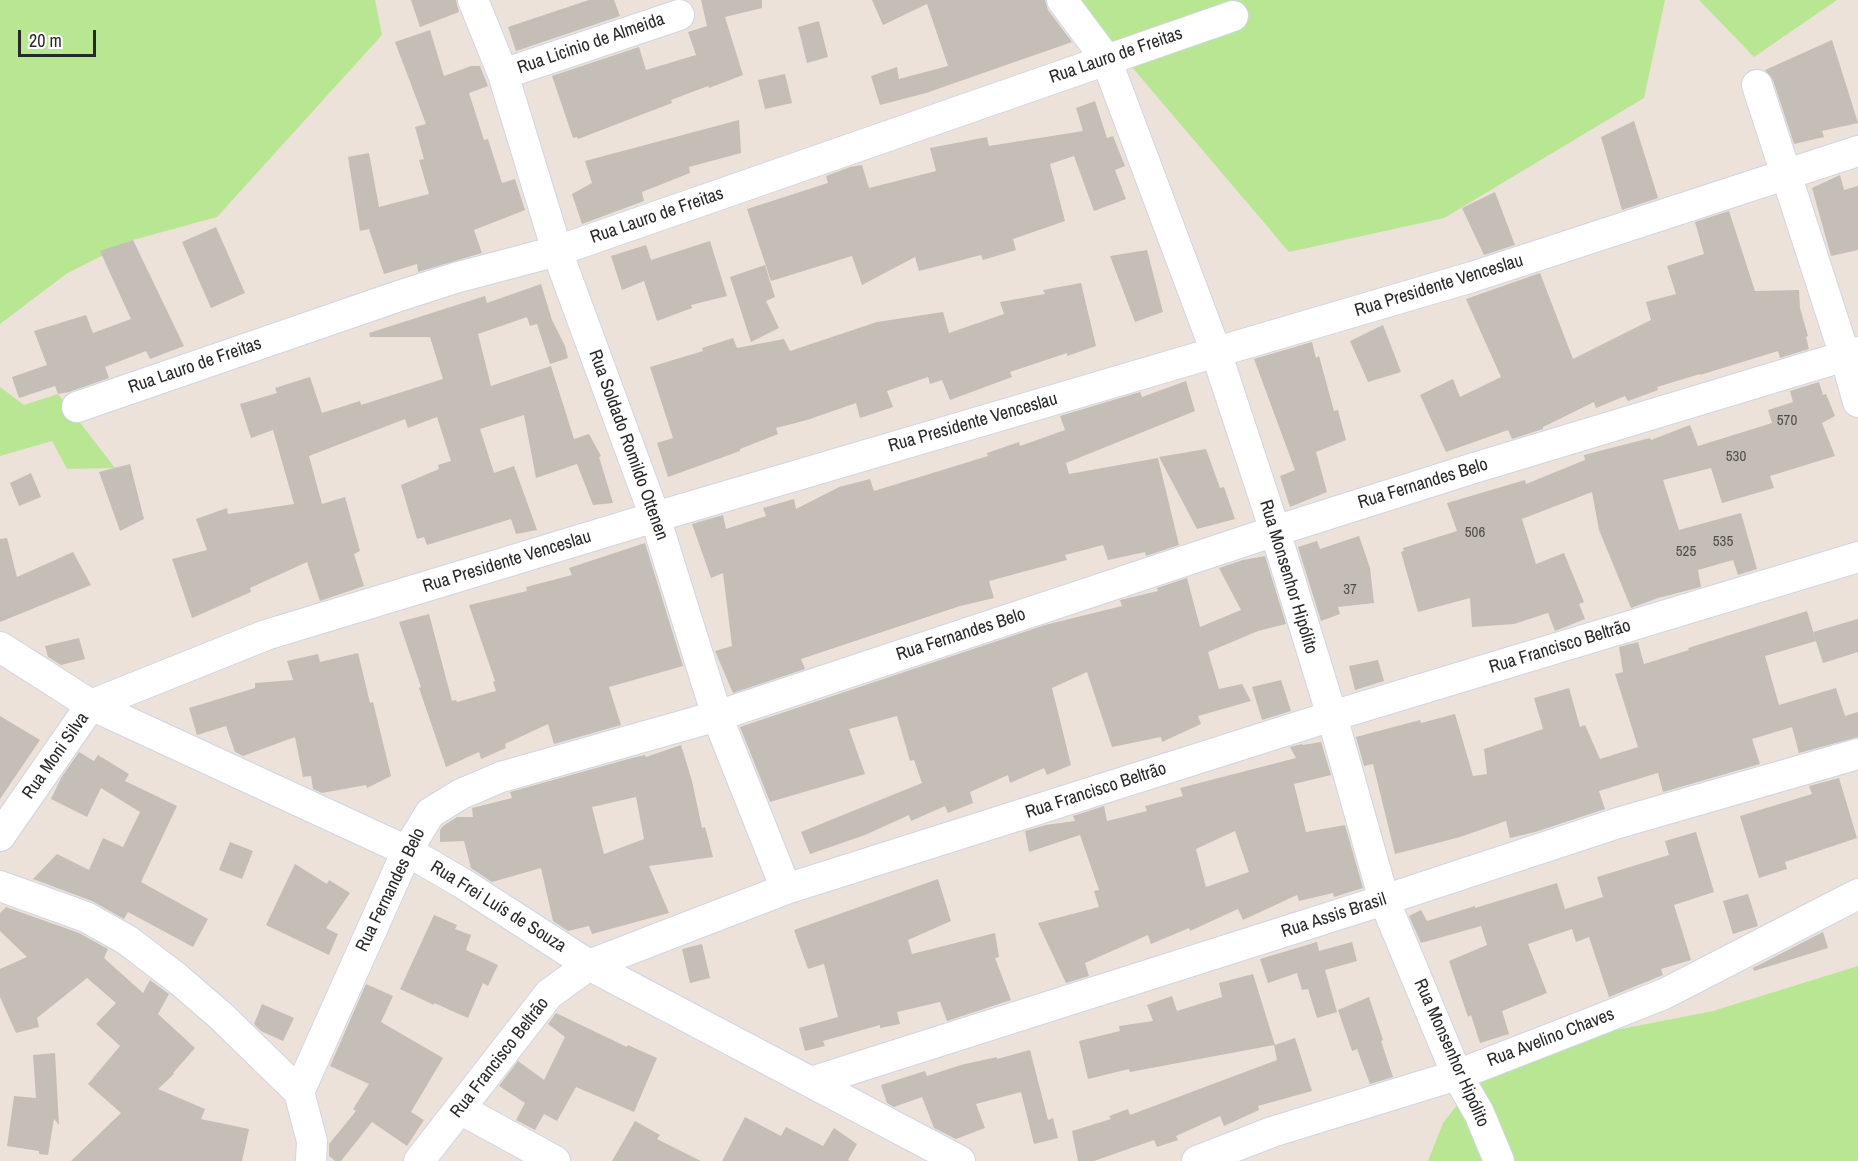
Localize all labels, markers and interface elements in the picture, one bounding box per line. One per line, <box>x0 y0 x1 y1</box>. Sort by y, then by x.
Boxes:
street label: Rua Licinio de Almeida <box>515 9 667 79</box>
scale bar <box>21 18 99 56</box>
street label: Rua Lauro de Freitas <box>1047 23 1185 89</box>
text: 20 m <box>29 28 62 53</box>
street label: Rua Lauro de Freitas <box>588 183 726 249</box>
street label: Rua Presidente Venceslau <box>1352 250 1526 322</box>
street label: Rua Lauro de Freitas <box>126 333 264 399</box>
street label: Rua Soldado Romildo Ottenen <box>583 347 673 543</box>
street label: Rua Presidente Venceslau <box>886 389 1060 457</box>
house number: 570 <box>1777 412 1797 430</box>
house number: 530 <box>1726 448 1746 466</box>
street label: Rua Fernandes Belo <box>1355 454 1491 514</box>
street label: Rua Monsenhor Hipólito <box>1254 497 1322 657</box>
house number: 506 <box>1465 524 1485 542</box>
street label: Rua Presidente Venceslau <box>420 526 594 598</box>
house number: 535 <box>1713 533 1733 551</box>
house number: 525 <box>1676 543 1696 561</box>
house number: 37 <box>1343 581 1357 599</box>
street label: Rua Fernandes Belo <box>894 604 1028 666</box>
street label: Rua Francisco Beltrão <box>1487 615 1633 679</box>
street label: Rua Moni Silva <box>18 708 94 804</box>
street label: Rua Francisco Beltrão <box>1023 758 1169 824</box>
street label: Rua Fernandes Belo <box>352 825 430 955</box>
street label: Rua Frei Luís de Souza <box>426 857 570 957</box>
street label: Rua Assis Brasil <box>1279 889 1389 943</box>
street label: Rua Monsenhor Hipólito <box>1409 976 1493 1130</box>
street label: Rua Francisco Beltrão <box>446 993 554 1123</box>
street label: Rua Avelino Chaves <box>1484 1004 1618 1072</box>

